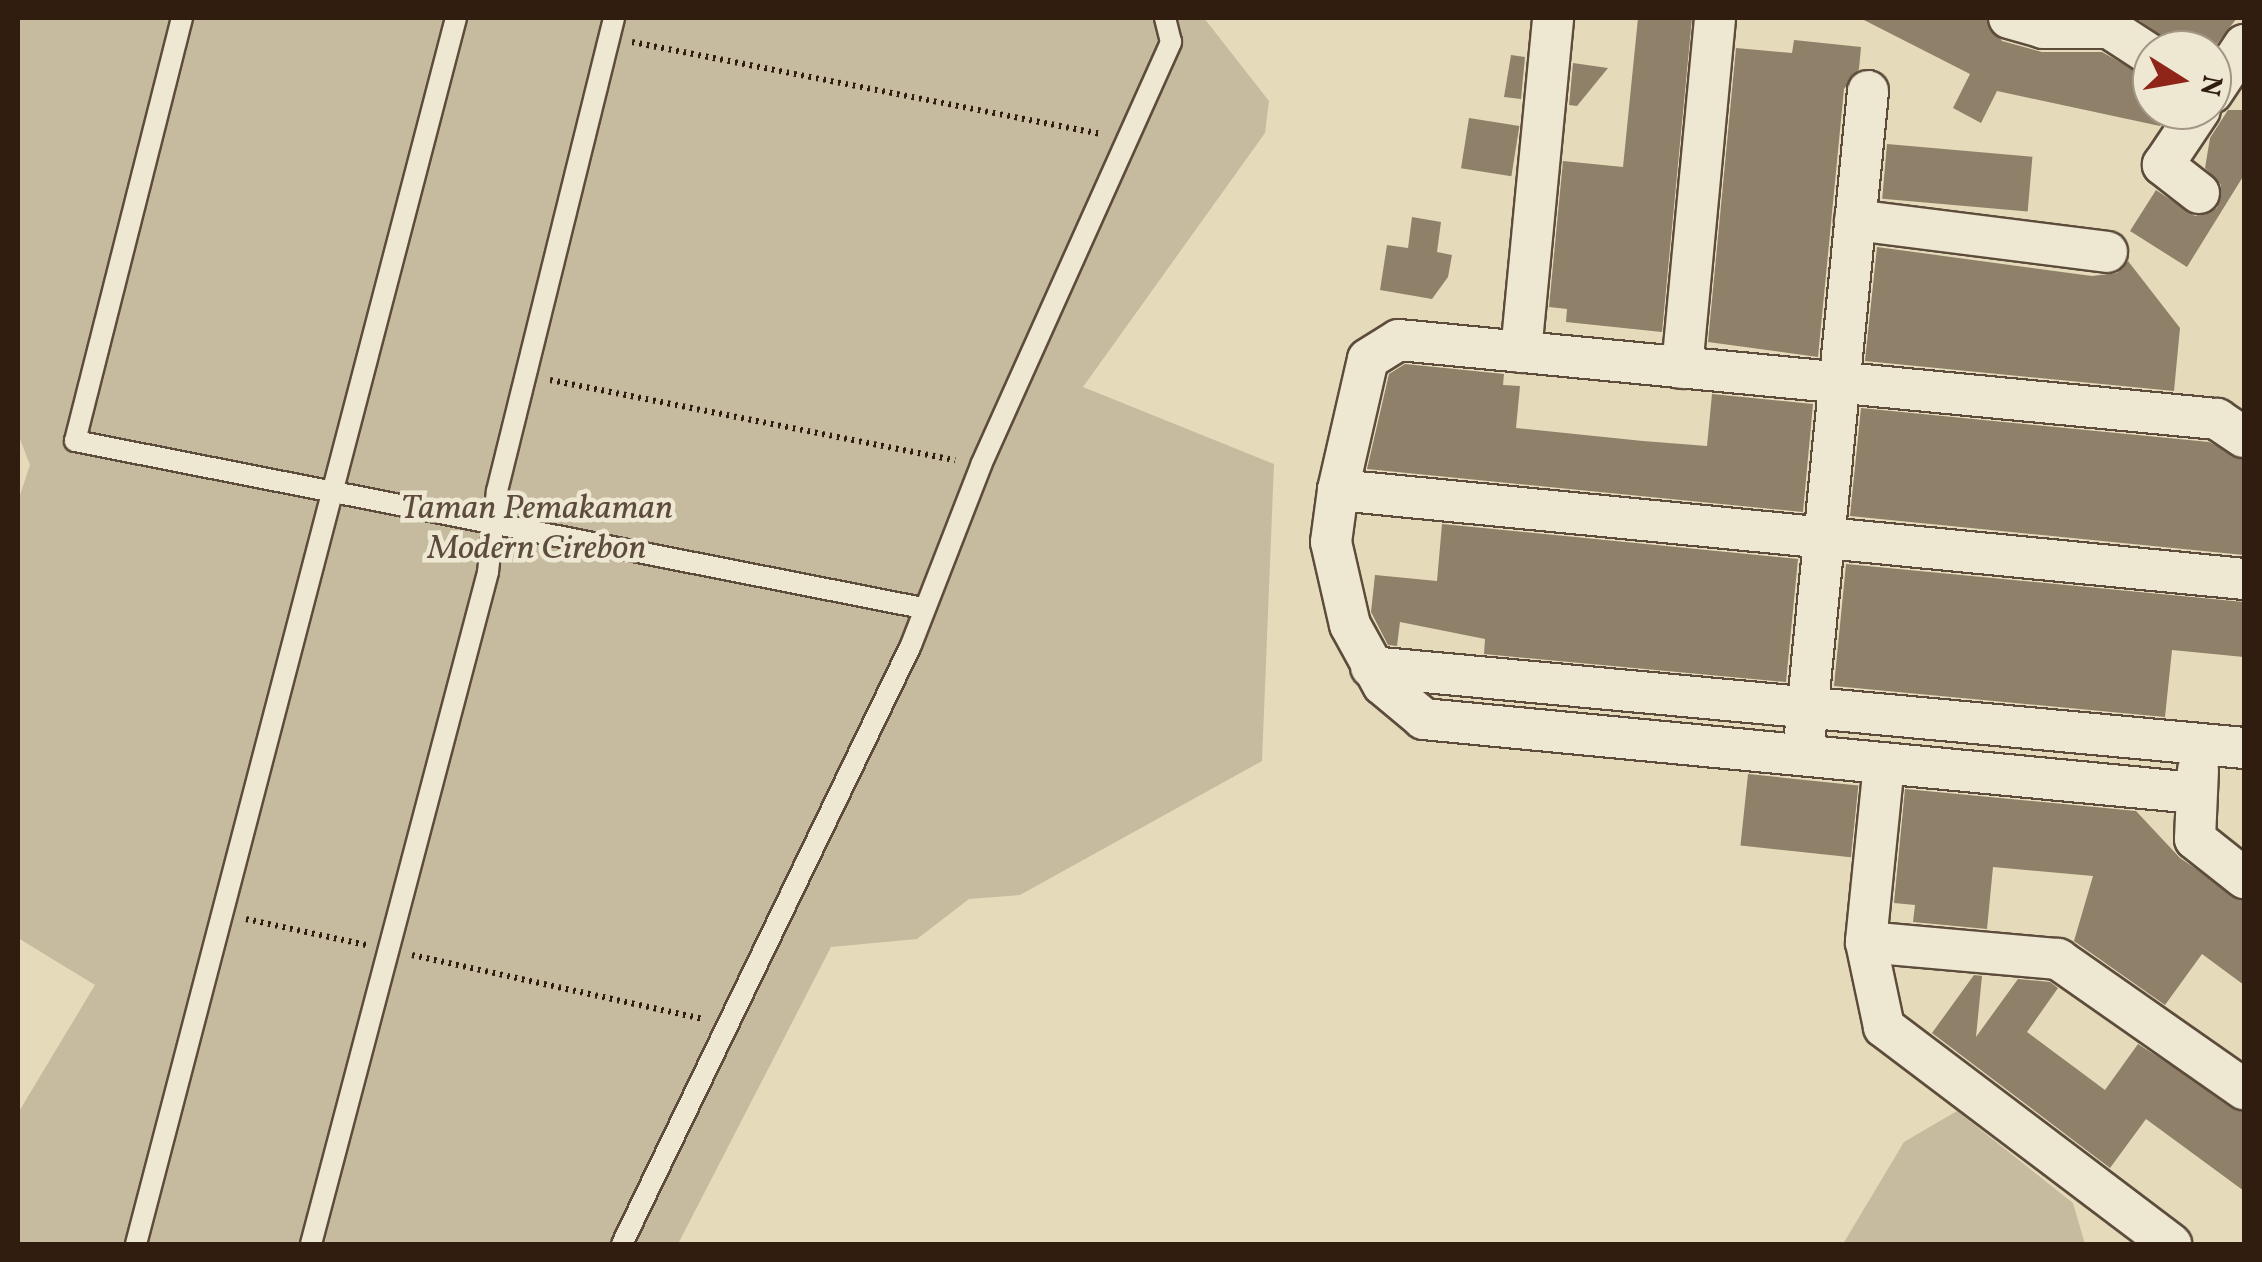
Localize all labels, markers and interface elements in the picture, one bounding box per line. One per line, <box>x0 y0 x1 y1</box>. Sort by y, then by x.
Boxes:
north arrow <box>2132 30 2232 130</box>
text: N <box>2189 72 2231 99</box>
park label: Taman Pemakaman Modern Cirebon <box>401 488 673 570</box>

